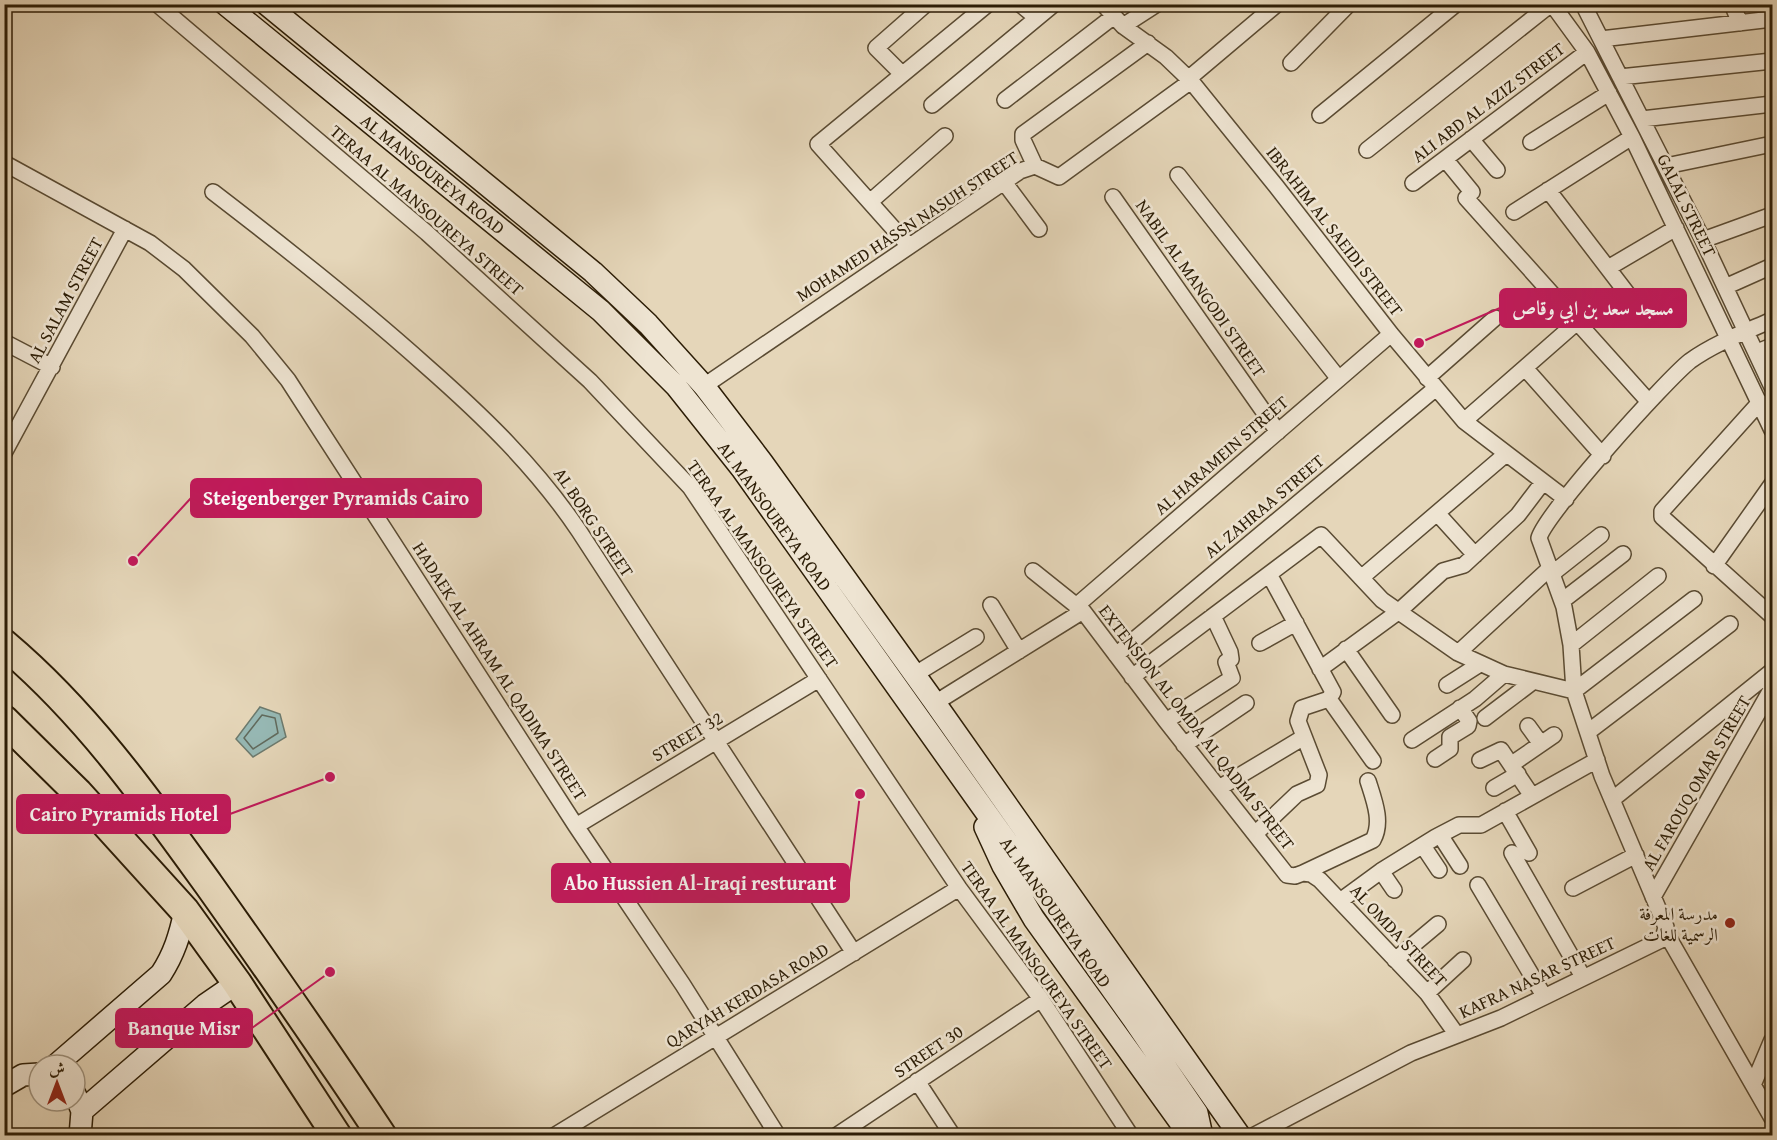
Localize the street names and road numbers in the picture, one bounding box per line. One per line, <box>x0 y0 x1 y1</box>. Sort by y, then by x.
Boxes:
street label: ALI ABD AL AZIZ STREET <box>1406 35 1570 169</box>
street label: AL MANSOUREYA ROAD <box>355 107 511 241</box>
street label: TERAA AL MANSOUREYA STREET <box>324 118 530 302</box>
street label: IBRAHIM AL SAEIDI STREET <box>1260 140 1410 322</box>
street label: MOHAMED HASSN NASUH STREET <box>791 144 1023 308</box>
street label: GALAL STREET <box>1650 149 1724 261</box>
street label: NABIL AL MANGODI STREET <box>1129 194 1273 382</box>
street label: AL SALAM STREET <box>20 232 110 368</box>
street label: AL HARAMEIN STREET <box>1148 389 1294 521</box>
street label: AL MANSOUREYA ROAD <box>711 436 839 596</box>
street label: AL ZAHRAA STREET <box>1198 448 1330 564</box>
street label: TERAA AL MANSOUREYA STREET <box>680 454 846 674</box>
street label: AL BORG STREET <box>547 462 641 582</box>
street label: HADAEK AL AHRAM AL QADIMA STREET <box>406 536 594 806</box>
street label: EXTENSION AL OMDA AL QADIM STREET <box>1092 598 1302 856</box>
street label: AL FAROUQ OMAR STREET <box>1635 690 1757 876</box>
street label: STREET 32 <box>646 704 728 768</box>
street label: AL MANSOUREYA ROAD <box>994 831 1118 993</box>
street label: TERAA AL MANSOUREYA STREET <box>954 855 1120 1075</box>
street label: AL OMDA STREET <box>1344 877 1454 993</box>
street label: KAFRA NASAR STREET <box>1454 929 1620 1025</box>
street label: QARYAH KERDASA ROAD <box>660 935 834 1055</box>
street label: STREET 30 <box>888 1018 969 1084</box>

